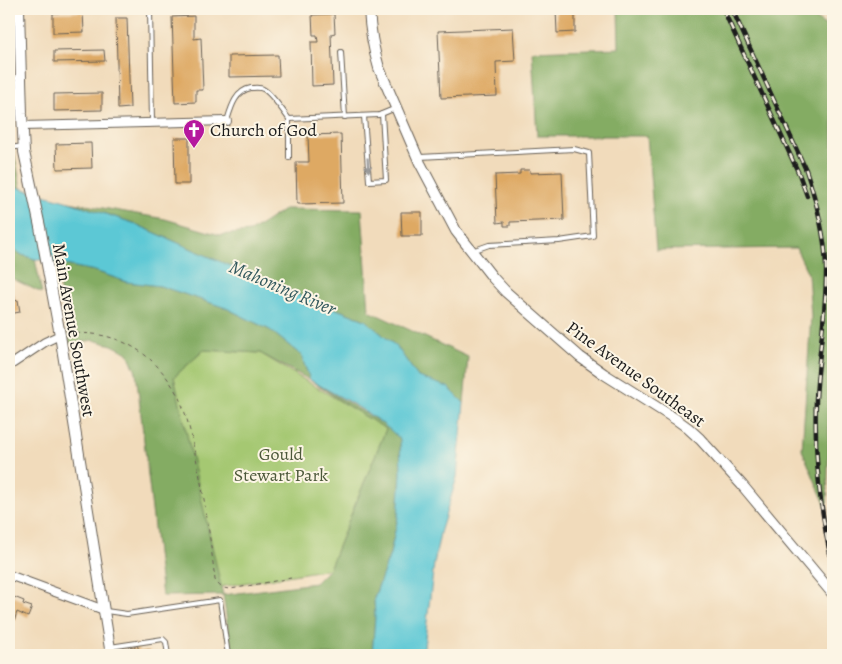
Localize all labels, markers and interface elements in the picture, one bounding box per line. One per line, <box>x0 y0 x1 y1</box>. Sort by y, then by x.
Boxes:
church icon: Church of God <box>182 118 206 149</box>
place label: Church of God <box>210 118 317 142</box>
one-way arrow <box>364 157 372 173</box>
street label: Main Avenue Southwest <box>47 241 101 419</box>
water label: Mahoning River <box>225 254 341 323</box>
street label: Pine Avenue Southeast <box>562 315 710 433</box>
park label: Gould Stewart Park <box>234 442 328 487</box>

